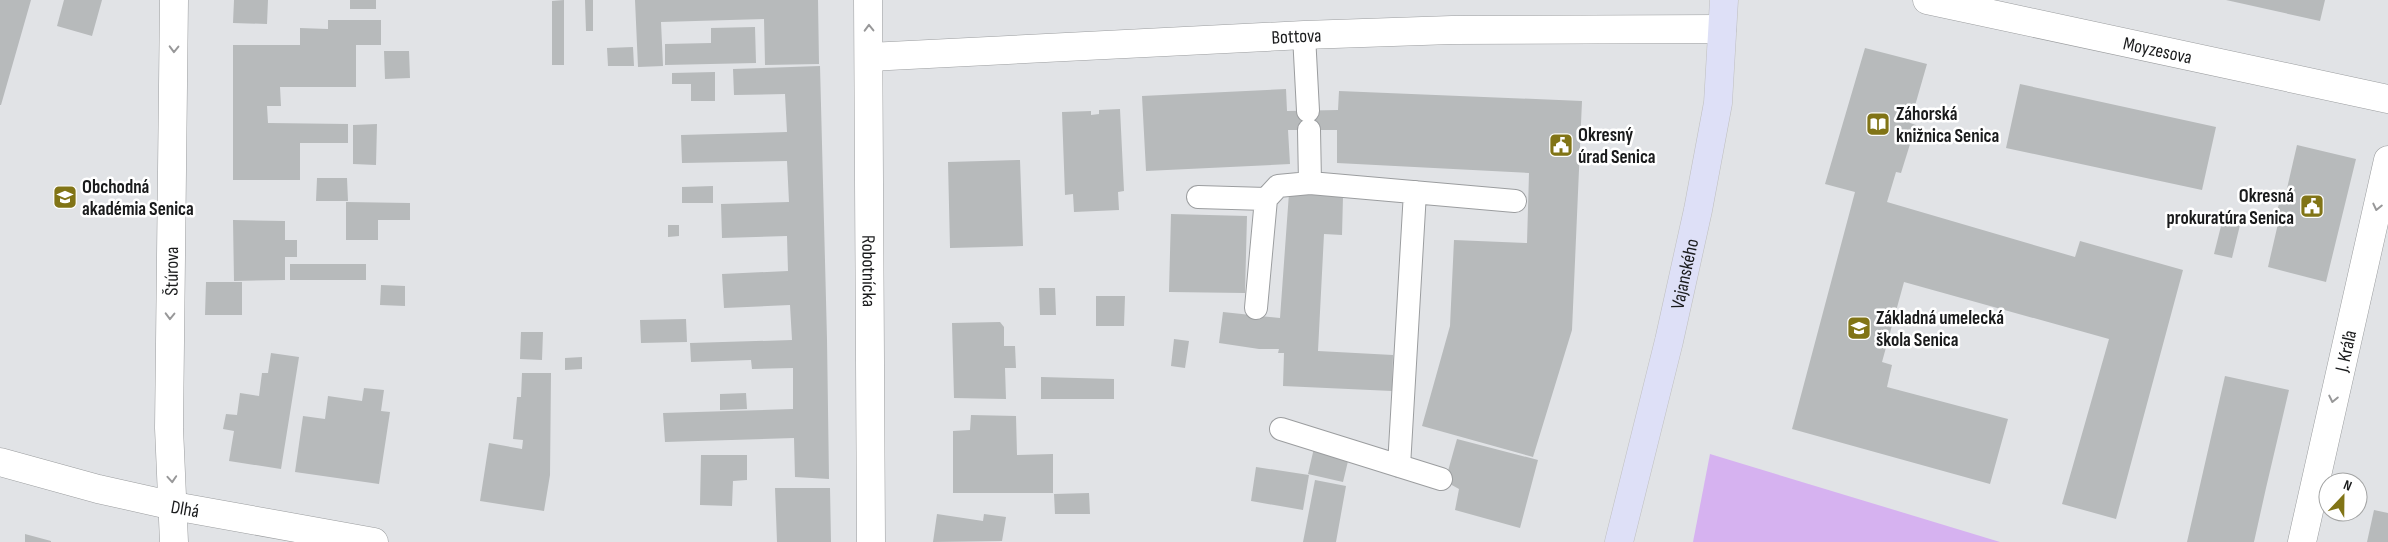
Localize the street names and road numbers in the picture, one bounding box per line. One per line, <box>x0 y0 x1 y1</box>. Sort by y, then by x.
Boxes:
street label: Bottova <box>1271 24 1322 50</box>
street label: Moyzesova <box>2121 32 2194 70</box>
street label: Robotnícka <box>856 235 880 307</box>
street label: Vajanského <box>1666 237 1704 312</box>
street label: Štúrova <box>161 246 184 296</box>
street label: J. Kráľa <box>2330 328 2362 375</box>
street label: Dlhá <box>169 496 201 523</box>

